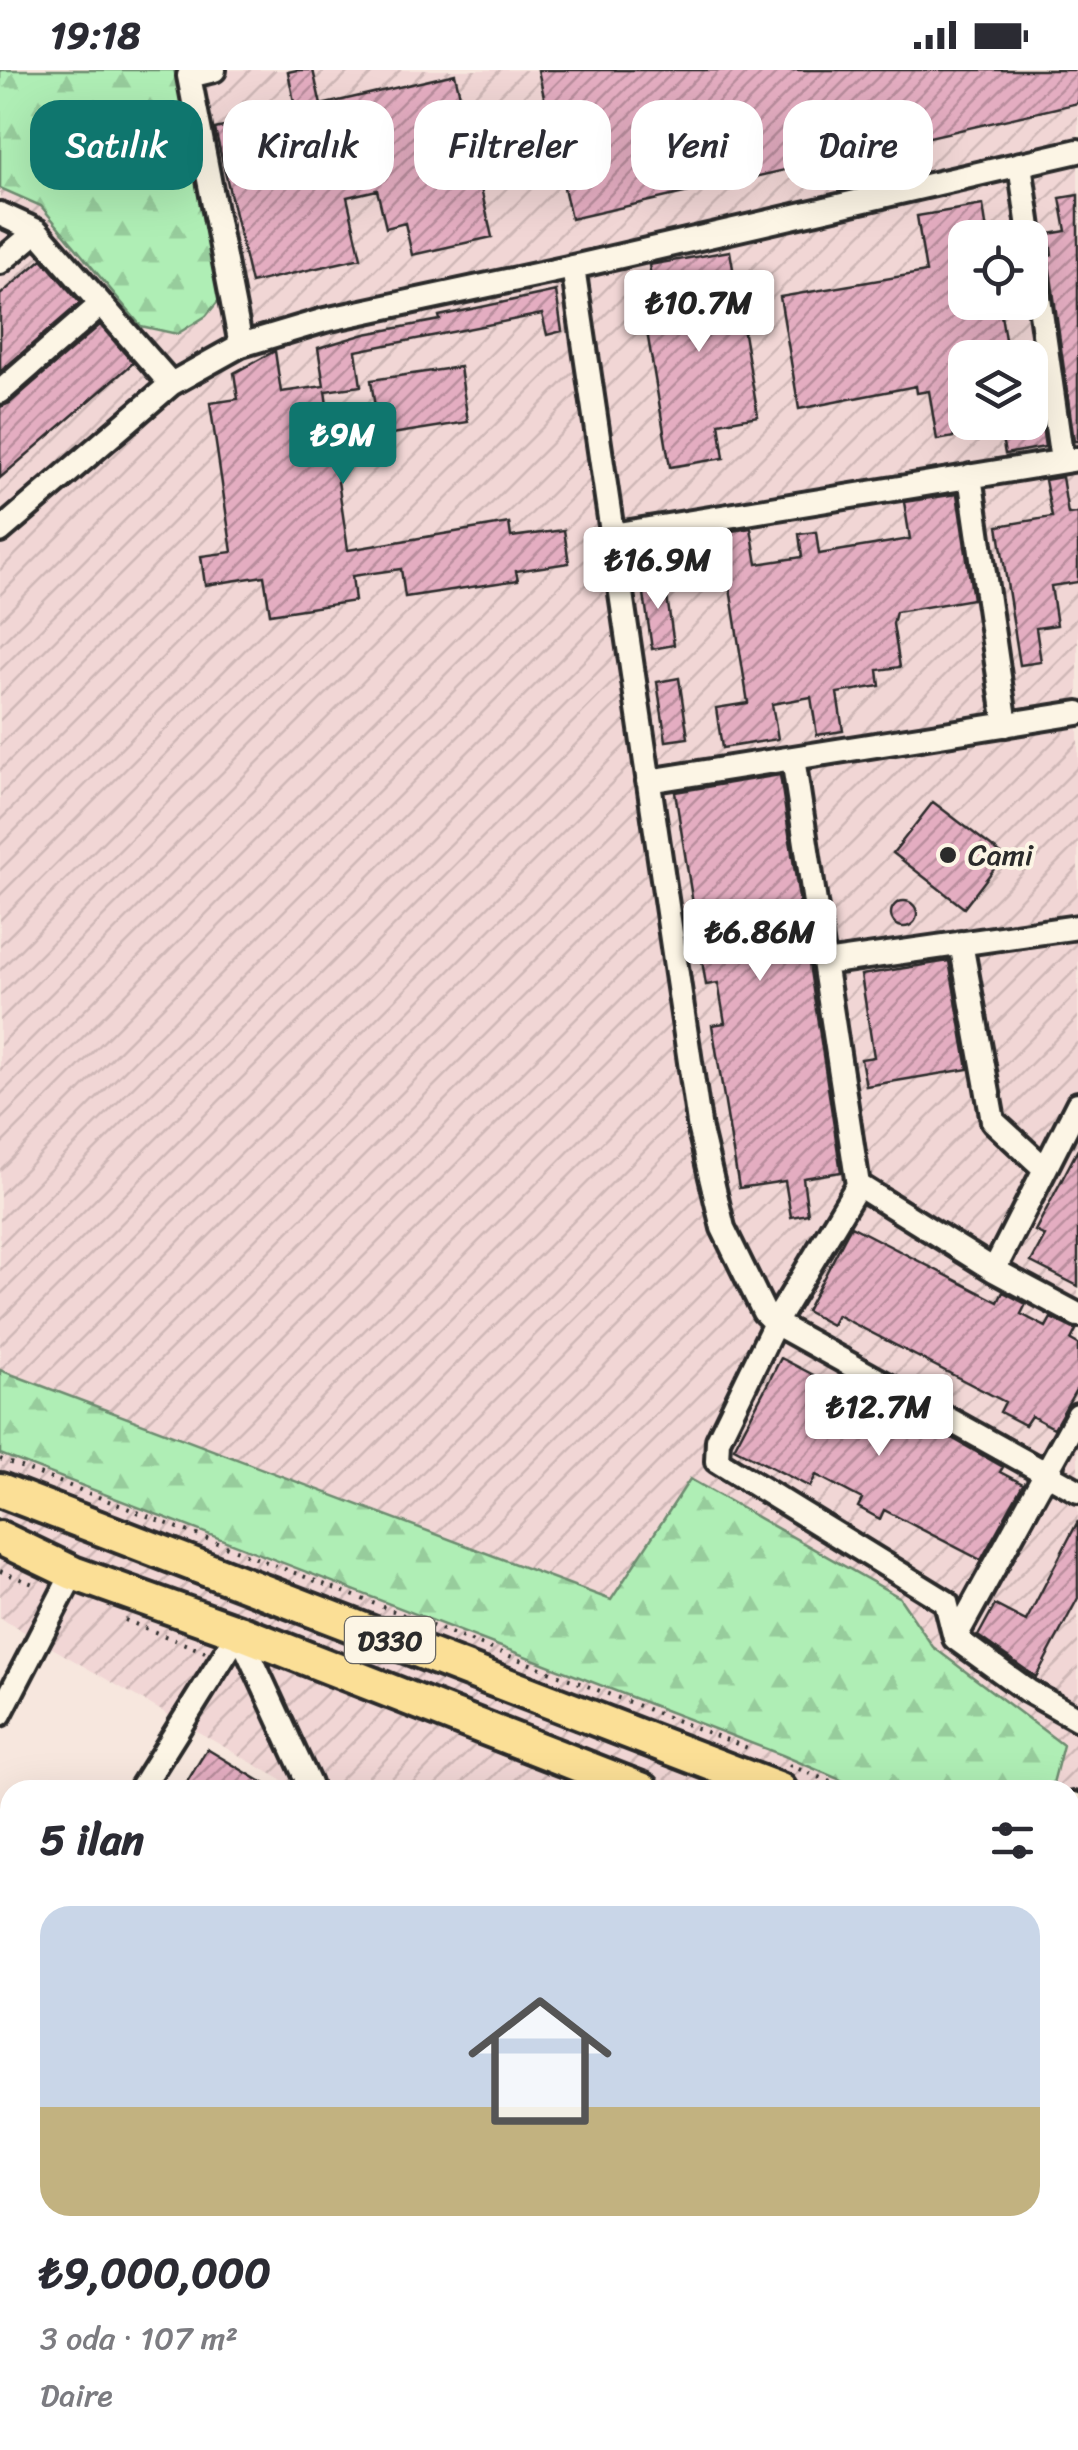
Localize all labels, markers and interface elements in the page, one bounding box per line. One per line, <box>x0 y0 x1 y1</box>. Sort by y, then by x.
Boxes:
text: 19:18 <box>50 2 140 69</box>
chip: Satılık <box>30 100 203 190</box>
chip: Kiralık <box>223 100 394 190</box>
chip: Filtreler <box>414 100 611 190</box>
chip: Yeni <box>631 100 763 190</box>
chip: Daire <box>783 100 933 190</box>
map controls <box>948 220 1048 440</box>
button: locate <box>948 220 1048 320</box>
pin: ₺10.7M <box>618 270 780 355</box>
text: ₺10.7M <box>646 274 752 331</box>
button: layers <box>948 340 1048 440</box>
pin: ₺9M <box>295 402 391 487</box>
text: ₺9M <box>311 406 375 463</box>
pin: ₺16.9M <box>577 527 739 612</box>
text: ₺16.9M <box>606 531 711 588</box>
place label: Cami <box>968 828 1035 882</box>
marker: Cami <box>937 844 959 866</box>
pin: ₺6.86M <box>679 899 841 984</box>
text: ₺6.86M <box>705 903 815 960</box>
pin: ₺12.7M <box>798 1374 960 1459</box>
text: ₺12.7M <box>827 1378 931 1435</box>
road number: D330 <box>345 1617 435 1663</box>
text: 5 ilan <box>40 1803 144 1877</box>
icon: filters <box>985 1813 1040 1868</box>
icon: home <box>450 1971 630 2151</box>
text: ₺9,000,000 <box>40 2236 271 2310</box>
text: 3 oda · 107 m² <box>40 2310 238 2367</box>
text: Daire <box>40 2367 113 2424</box>

